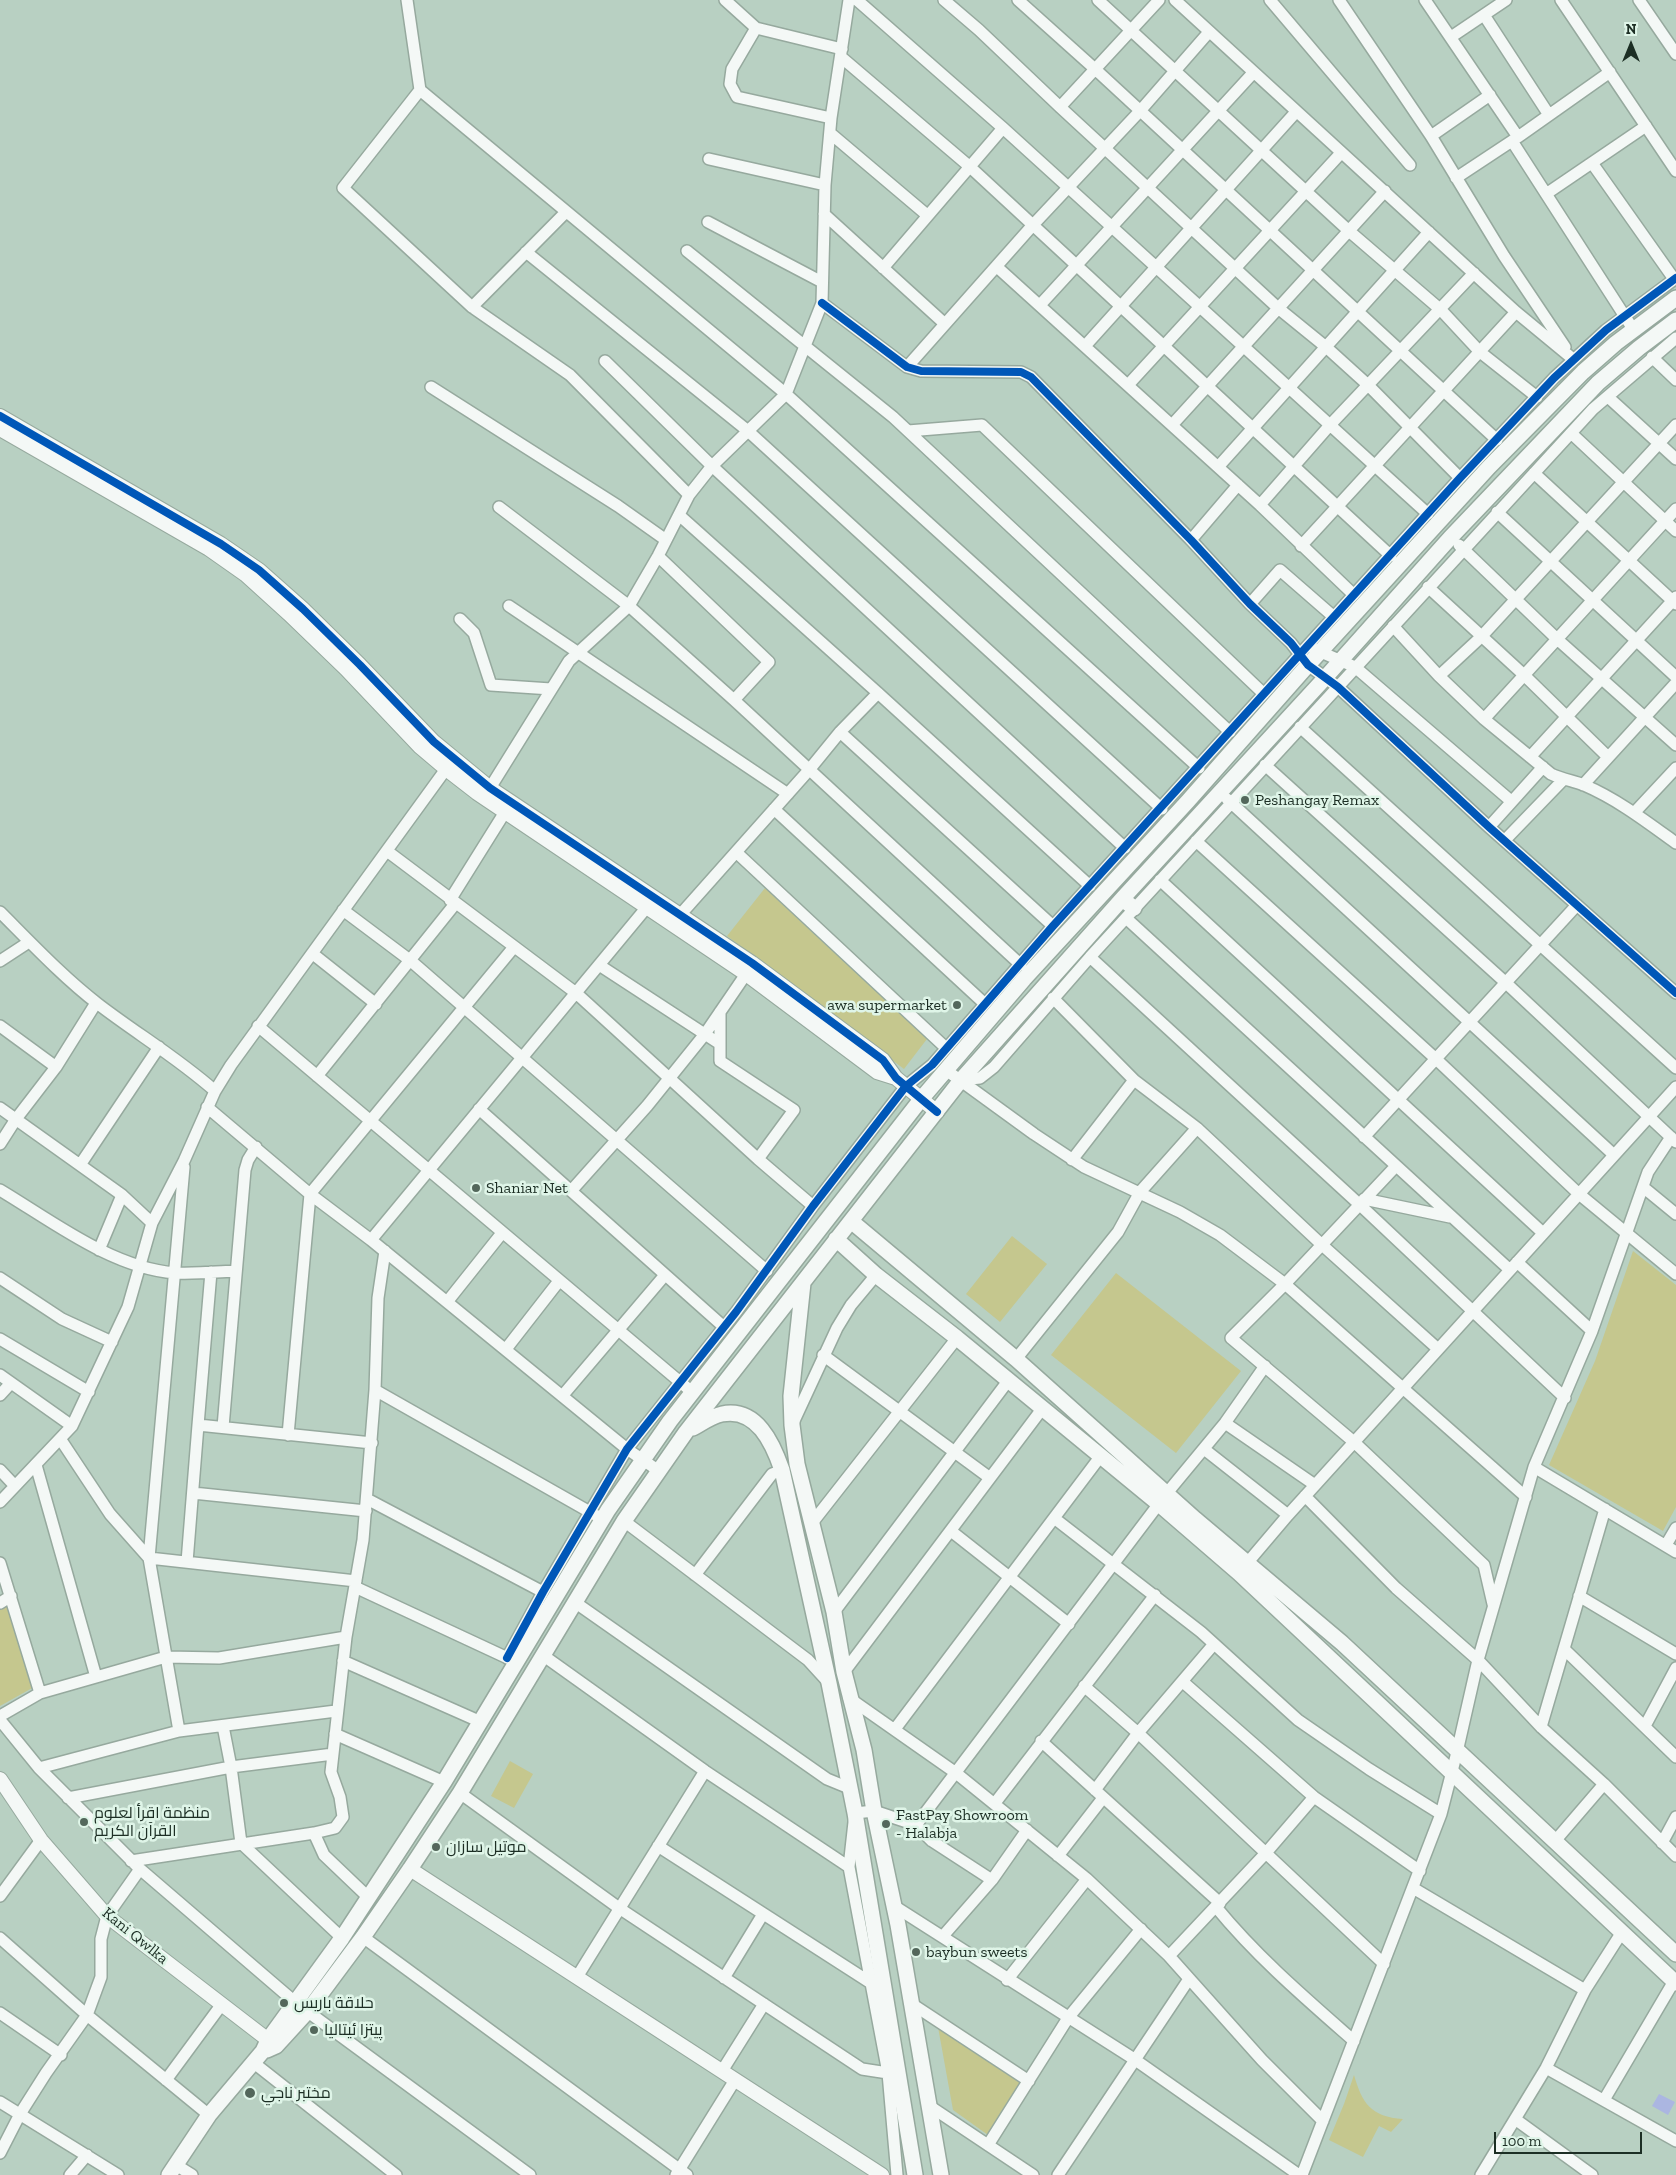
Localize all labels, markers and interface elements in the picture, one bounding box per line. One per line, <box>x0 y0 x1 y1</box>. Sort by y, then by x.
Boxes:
north arrow <box>1606 20 1656 70</box>
text: N <box>1626 21 1636 38</box>
place label: Peshangay Remax <box>1255 790 1379 810</box>
marker: Peshangay Remax <box>1239 794 1251 806</box>
place label: awa supermarket <box>827 995 947 1015</box>
marker: awa supermarket <box>951 999 963 1011</box>
place label: Shaniar Net <box>486 1178 568 1198</box>
marker: Shaniar Net <box>470 1182 482 1194</box>
place label: منظمة اقرأ لعلوم القرآن الكريم <box>94 1803 210 1841</box>
place label: FastPay Showroom - Halabja <box>896 1805 1028 1843</box>
marker: منظمة اقرأ لعلوم القرآن الكريم <box>78 1816 90 1828</box>
marker: FastPay Showroom - Halabja <box>880 1818 892 1830</box>
place label: موتيل سازان <box>446 1837 526 1857</box>
marker: موتيل سازان <box>430 1841 442 1853</box>
street label: Kani Qwlka <box>98 1904 172 1968</box>
place label: baybun sweets <box>926 1942 1028 1962</box>
marker: baybun sweets <box>910 1946 922 1958</box>
place label: حلاقة باریس <box>294 1993 374 2013</box>
marker: حلاقة باریس <box>278 1997 290 2009</box>
place label: پیتزا ئیتالیا <box>324 2020 383 2040</box>
marker: پیتزا ئیتالیا <box>308 2024 320 2036</box>
place label: مختبر ناجي <box>261 2083 331 2103</box>
marker: مختبر ناجي <box>243 2086 257 2100</box>
scale bar <box>1496 2122 1644 2154</box>
text: 100 m <box>1502 2132 1541 2150</box>

